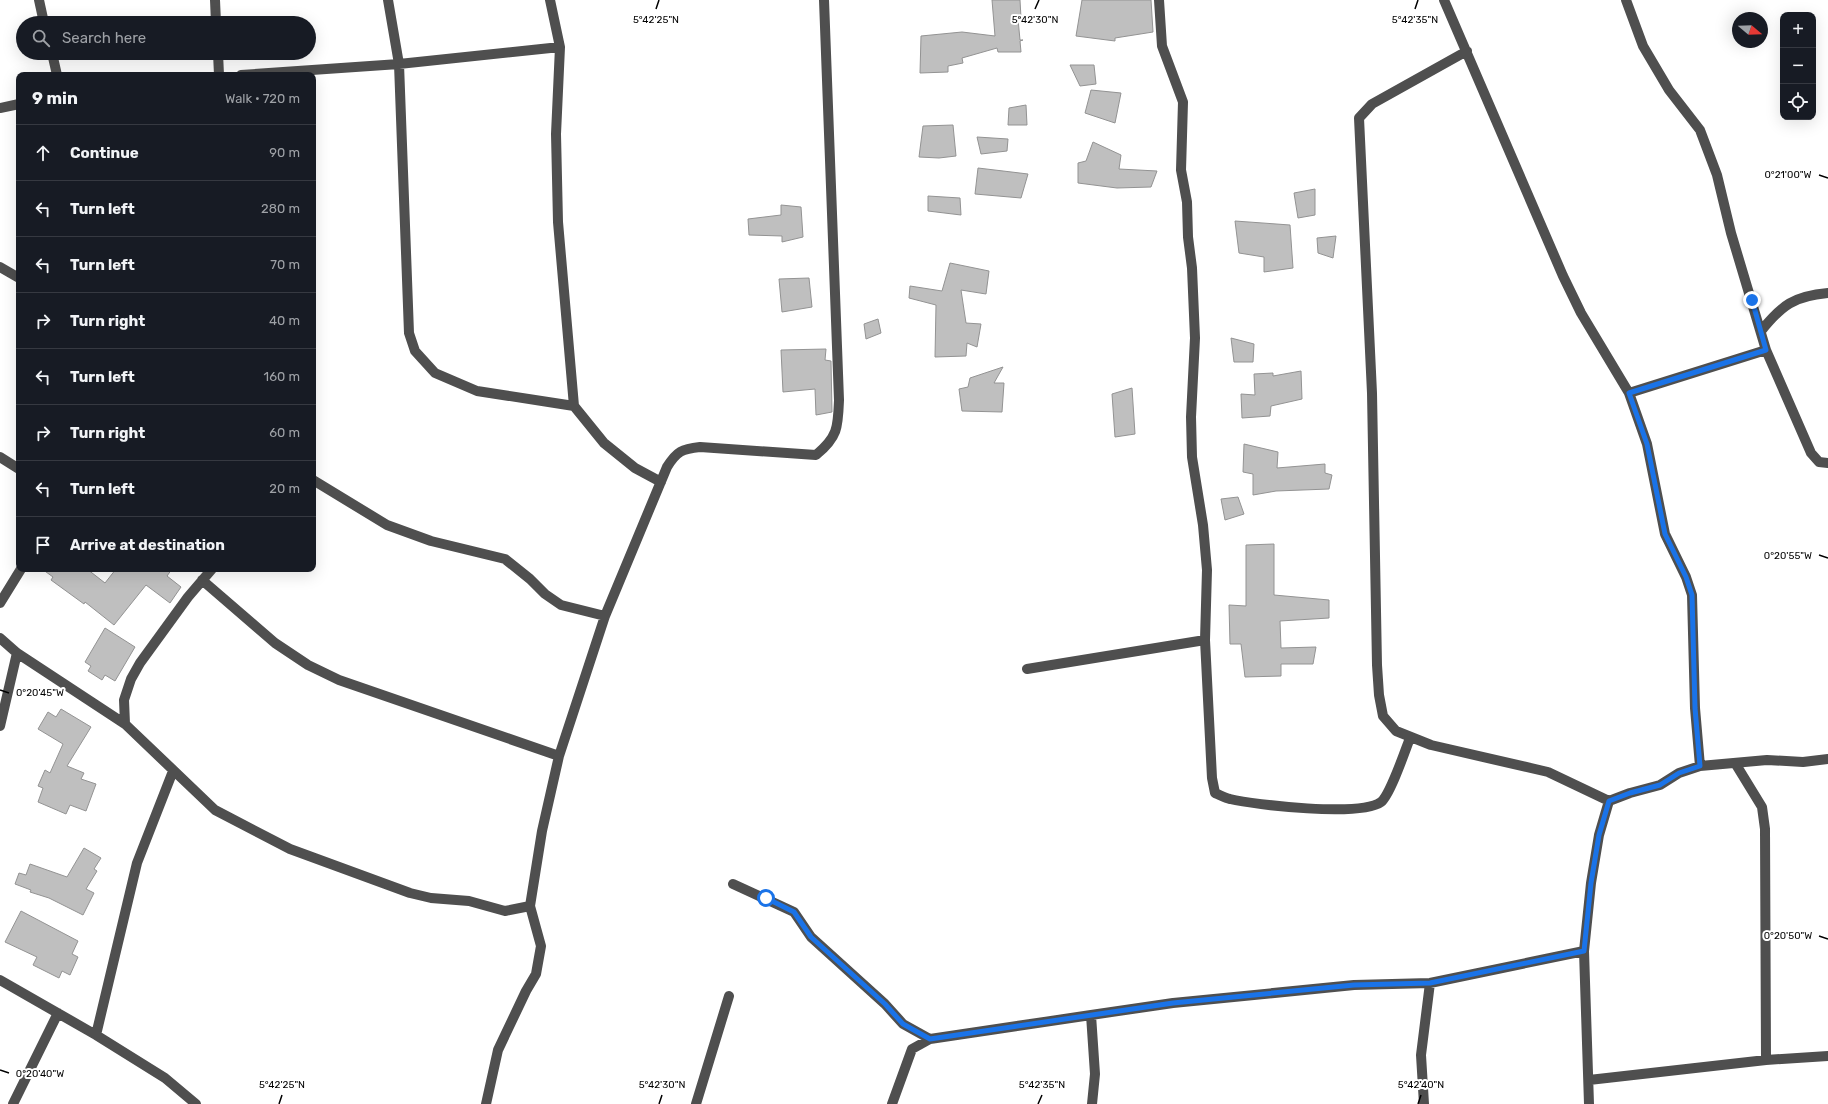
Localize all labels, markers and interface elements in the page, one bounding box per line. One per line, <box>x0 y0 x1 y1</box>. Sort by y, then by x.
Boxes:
north arrow <box>1732 12 1768 48</box>
map controls <box>1780 12 1816 120</box>
button: + <box>1780 12 1816 48</box>
text: 5°42'25"N <box>633 14 679 26</box>
text: 5°42'30"N <box>1012 14 1058 26</box>
text: 5°42'35"N <box>1392 14 1438 26</box>
search box <box>16 16 316 60</box>
icon: search <box>30 27 52 49</box>
text: Search here <box>62 29 146 47</box>
button: − <box>1780 48 1816 84</box>
button: locate <box>1780 84 1816 120</box>
text: 9 min <box>32 88 78 108</box>
text: Walk · 720 m <box>225 91 300 106</box>
icon: ahead <box>32 142 54 164</box>
text: Continue <box>70 144 139 162</box>
text: 90 m <box>269 145 300 160</box>
text: 0°21'00"W <box>1764 169 1812 181</box>
icon: left <box>32 198 54 220</box>
text: Turn left <box>70 200 135 218</box>
text: 280 m <box>261 201 300 216</box>
icon: left <box>32 254 54 276</box>
text: Turn left <box>70 256 135 274</box>
text: 70 m <box>270 257 300 272</box>
route end <box>1743 291 1761 309</box>
icon: right <box>32 310 54 332</box>
text: Turn right <box>70 312 145 330</box>
text: 40 m <box>269 313 300 328</box>
icon: left <box>32 366 54 388</box>
text: Turn left <box>70 368 135 386</box>
text: 160 m <box>264 369 300 384</box>
icon: right <box>32 422 54 444</box>
text: Turn right <box>70 424 145 442</box>
text: 60 m <box>269 425 300 440</box>
icon: left <box>32 478 54 500</box>
text: Turn left <box>70 480 135 498</box>
text: 20 m <box>269 481 300 496</box>
icon: arrive <box>32 534 54 556</box>
text: Arrive at destination <box>70 536 225 554</box>
text: 0°20'55"W <box>1764 550 1812 562</box>
text: 0°20'45"W <box>16 687 64 699</box>
route start <box>757 889 775 907</box>
text: 0°20'50"W <box>1764 930 1812 942</box>
text: 0°20'40"W <box>16 1068 64 1080</box>
text: 5°42'25"N <box>259 1079 305 1091</box>
text: 5°42'30"N <box>639 1079 685 1091</box>
text: 5°42'35"N <box>1019 1079 1065 1091</box>
text: 5°42'40"N <box>1398 1079 1444 1091</box>

